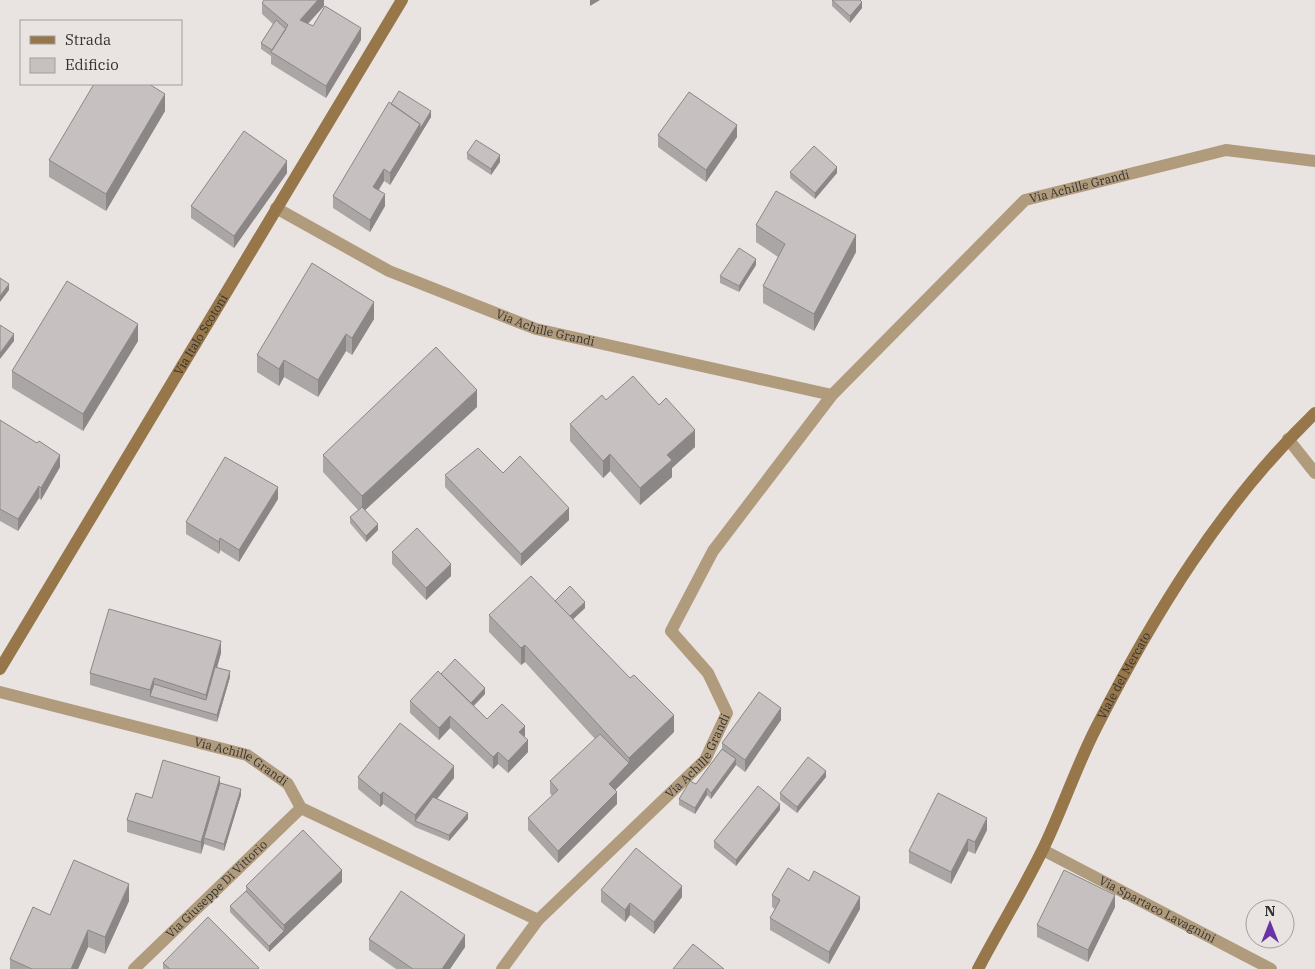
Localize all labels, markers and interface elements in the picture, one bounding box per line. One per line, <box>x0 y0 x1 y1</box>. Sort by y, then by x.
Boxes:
legend <box>20 20 182 85</box>
text: Strada <box>65 30 111 49</box>
text: Edificio <box>65 55 119 74</box>
street label: Via Achille Grandi <box>1028 166 1131 206</box>
street label: Via Italo Scotoni <box>170 291 231 378</box>
street label: Via Achille Grandi <box>494 306 596 349</box>
street label: Viale del Mercato <box>1094 629 1154 721</box>
street label: Via Achille Grandi <box>662 711 733 801</box>
street label: Via Achille Grandi <box>193 734 291 789</box>
street label: Via Giuseppe Di Vittorio <box>163 837 270 941</box>
street label: Via Spartaco Lavagnini <box>1097 873 1219 946</box>
north arrow <box>1245 899 1295 949</box>
text: N <box>1264 902 1276 920</box>

